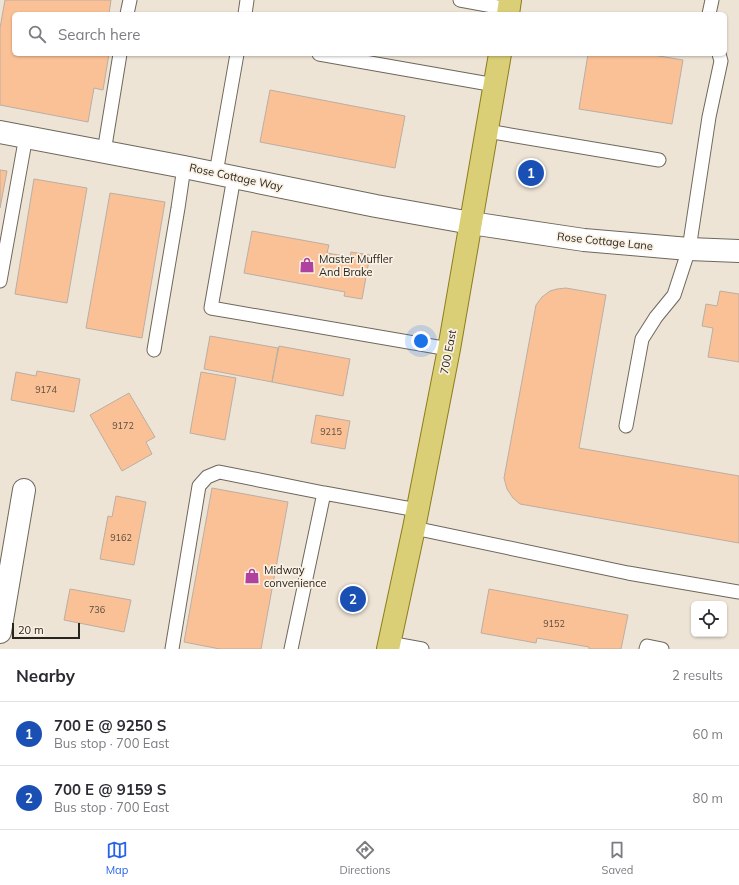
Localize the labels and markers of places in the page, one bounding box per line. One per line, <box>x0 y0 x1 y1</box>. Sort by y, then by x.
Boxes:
pin: 1 <box>518 158 544 188</box>
place label: Master Muffler And Brake <box>319 252 393 279</box>
shop icon: Master Muffler And Brake <box>298 256 316 274</box>
place label: Midway convenience <box>264 563 327 590</box>
shop icon: Midway convenience <box>243 567 261 585</box>
pin: 2 <box>340 584 366 614</box>

